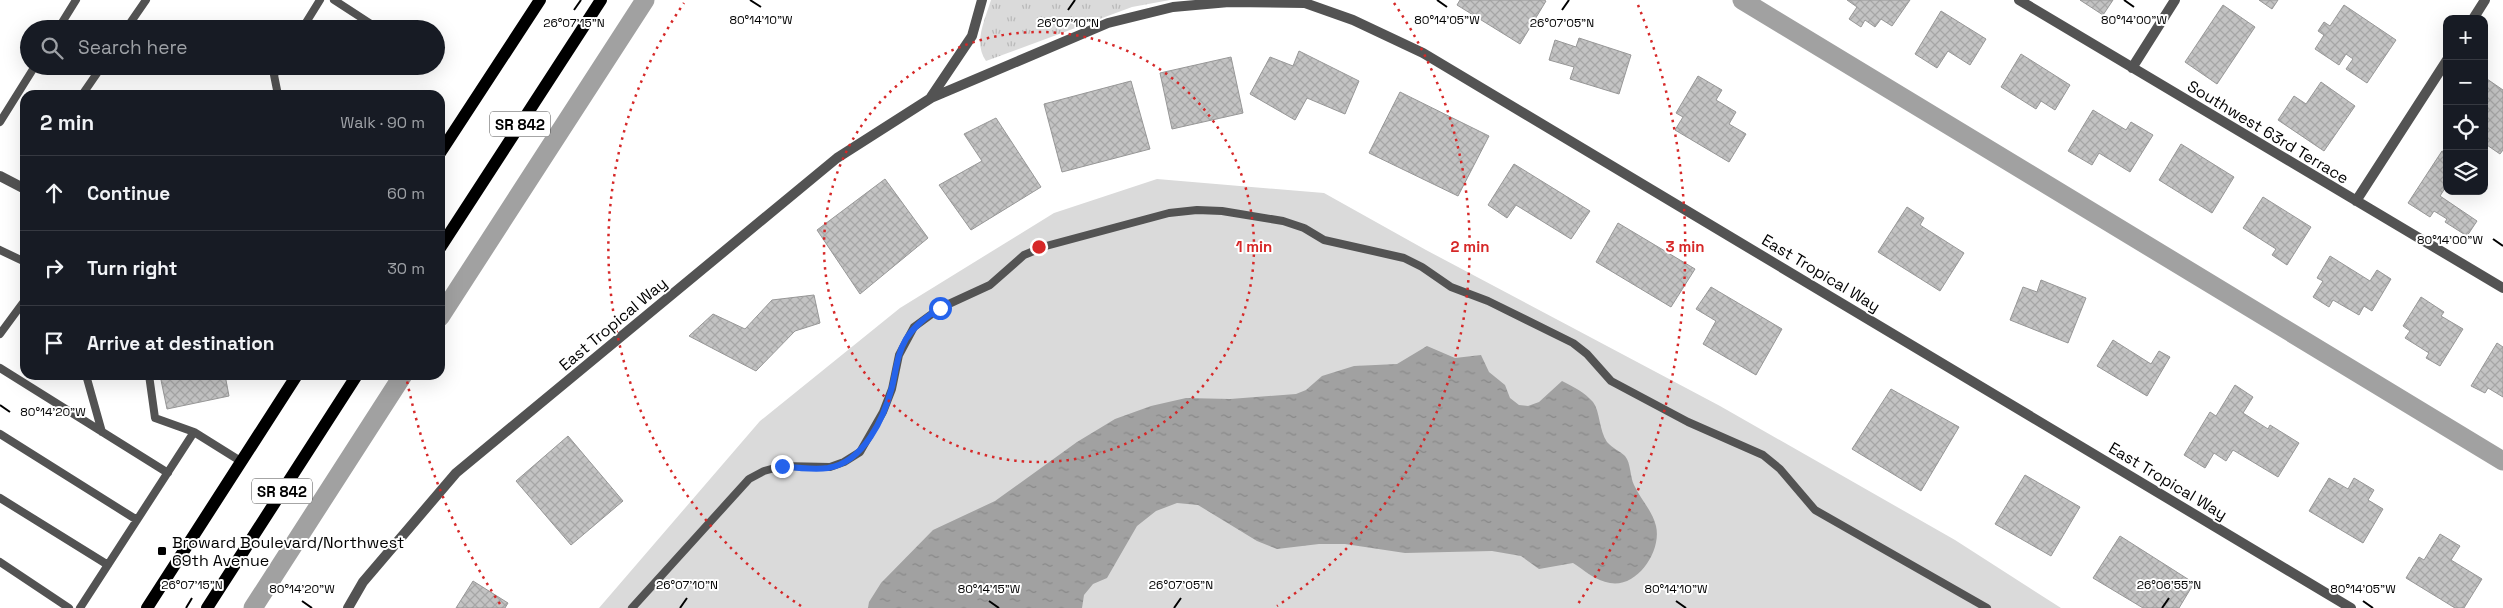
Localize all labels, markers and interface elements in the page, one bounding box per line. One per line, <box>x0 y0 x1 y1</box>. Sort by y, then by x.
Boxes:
text: 80°14'10"W <box>729 12 793 28</box>
text: 80°14'05"W <box>1414 12 1480 28</box>
text: 80°14'00"W <box>2101 12 2167 28</box>
text: 26°07'15"N <box>543 15 605 31</box>
text: 26°07'10"N <box>1037 15 1099 31</box>
text: 26°07'05"N <box>1530 15 1594 31</box>
map controls <box>2443 15 2488 195</box>
button: + <box>2443 15 2488 60</box>
search box <box>20 20 445 75</box>
icon: search <box>38 34 66 62</box>
text: Search here <box>78 35 188 60</box>
button: − <box>2443 60 2488 105</box>
street label: Southwest 63rd Terrace <box>2183 75 2353 189</box>
button: locate <box>2443 105 2488 150</box>
text: 2 min <box>40 109 94 136</box>
text: Walk · 90 m <box>340 112 425 133</box>
road number: SR 842 <box>490 112 550 136</box>
button: layers <box>2443 150 2488 195</box>
icon: ahead <box>40 179 68 207</box>
text: Continue <box>87 181 170 206</box>
text: 60 m <box>387 183 425 204</box>
street label: East Tropical Way <box>1758 229 1884 317</box>
text: 80°14'00"W <box>2417 232 2483 248</box>
text: 1 min <box>1236 237 1272 256</box>
text: 2 min <box>1451 237 1489 256</box>
text: 3 min <box>1666 237 1704 256</box>
centre of rings <box>1030 238 1048 256</box>
icon: right <box>40 254 68 282</box>
text: Turn right <box>87 256 177 281</box>
text: 30 m <box>387 258 425 279</box>
street label: East Tropical Way <box>555 273 671 375</box>
route start <box>929 297 952 320</box>
icon: arrive <box>40 329 68 357</box>
text: Arrive at destination <box>87 331 275 356</box>
text: 80°14'20"W <box>20 404 86 420</box>
street label: East Tropical Way <box>2105 437 2231 525</box>
route end <box>771 455 794 478</box>
road number: SR 842 <box>252 478 312 504</box>
place label: Broward Boulevard/Northwest 69th Avenue <box>172 532 404 571</box>
marker: Broward Boulevard/Northwest 69th Avenue <box>156 545 168 557</box>
text: 26°07'15"N <box>161 577 223 593</box>
text: 26°07'10"N <box>656 577 718 593</box>
text: 26°07'05"N <box>1149 577 1213 593</box>
text: 26°06'55"N <box>2137 577 2201 593</box>
text: 80°14'20"W <box>269 581 335 597</box>
text: 80°14'15"W <box>958 581 1021 597</box>
text: 80°14'10"W <box>1644 581 1708 597</box>
text: 80°14'05"W <box>2330 581 2396 597</box>

